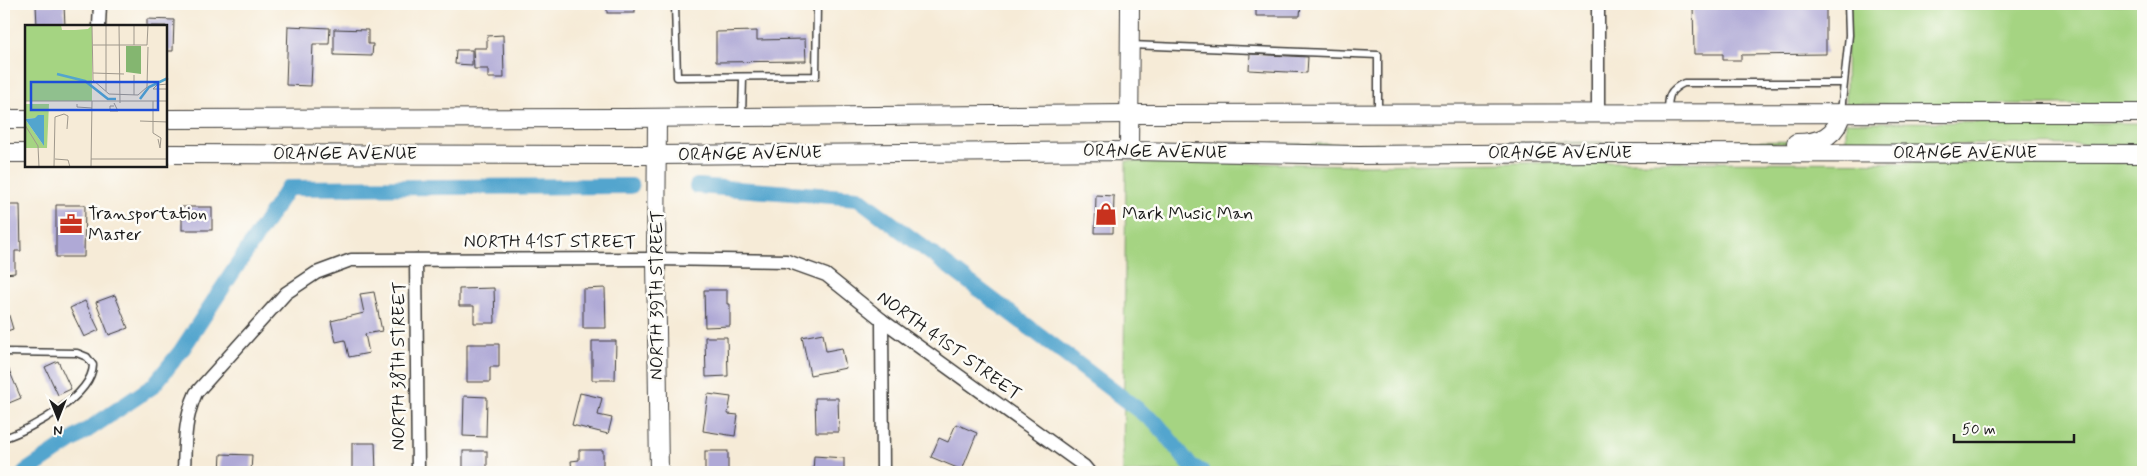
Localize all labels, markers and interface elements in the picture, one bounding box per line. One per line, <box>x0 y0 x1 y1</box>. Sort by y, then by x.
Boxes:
inset map <box>25 25 168 168</box>
street label: ORANGE AVENUE <box>1083 139 1227 165</box>
street label: ORANGE AVENUE <box>678 141 822 167</box>
street label: ORANGE AVENUE <box>1488 141 1632 165</box>
street label: ORANGE AVENUE <box>1893 141 2037 165</box>
street label: ORANGE AVENUE <box>273 142 417 166</box>
shop icon: Mark Music Man <box>1093 201 1119 227</box>
place label: Transportation Master <box>88 202 207 247</box>
place label: Mark Music Man <box>1122 202 1253 226</box>
street label: NORTH 39TH STREET <box>645 210 669 380</box>
office icon: Transportation Master <box>58 211 84 237</box>
street label: NORTH 41ST STREET <box>464 230 636 254</box>
street label: NORTH 38TH STREET <box>387 281 411 451</box>
street label: NORTH 41ST STREET <box>872 286 1026 406</box>
north arrow <box>32 394 82 444</box>
scale bar <box>1954 411 2074 443</box>
text: 50 m <box>1962 420 1996 440</box>
text: N <box>53 421 63 439</box>

